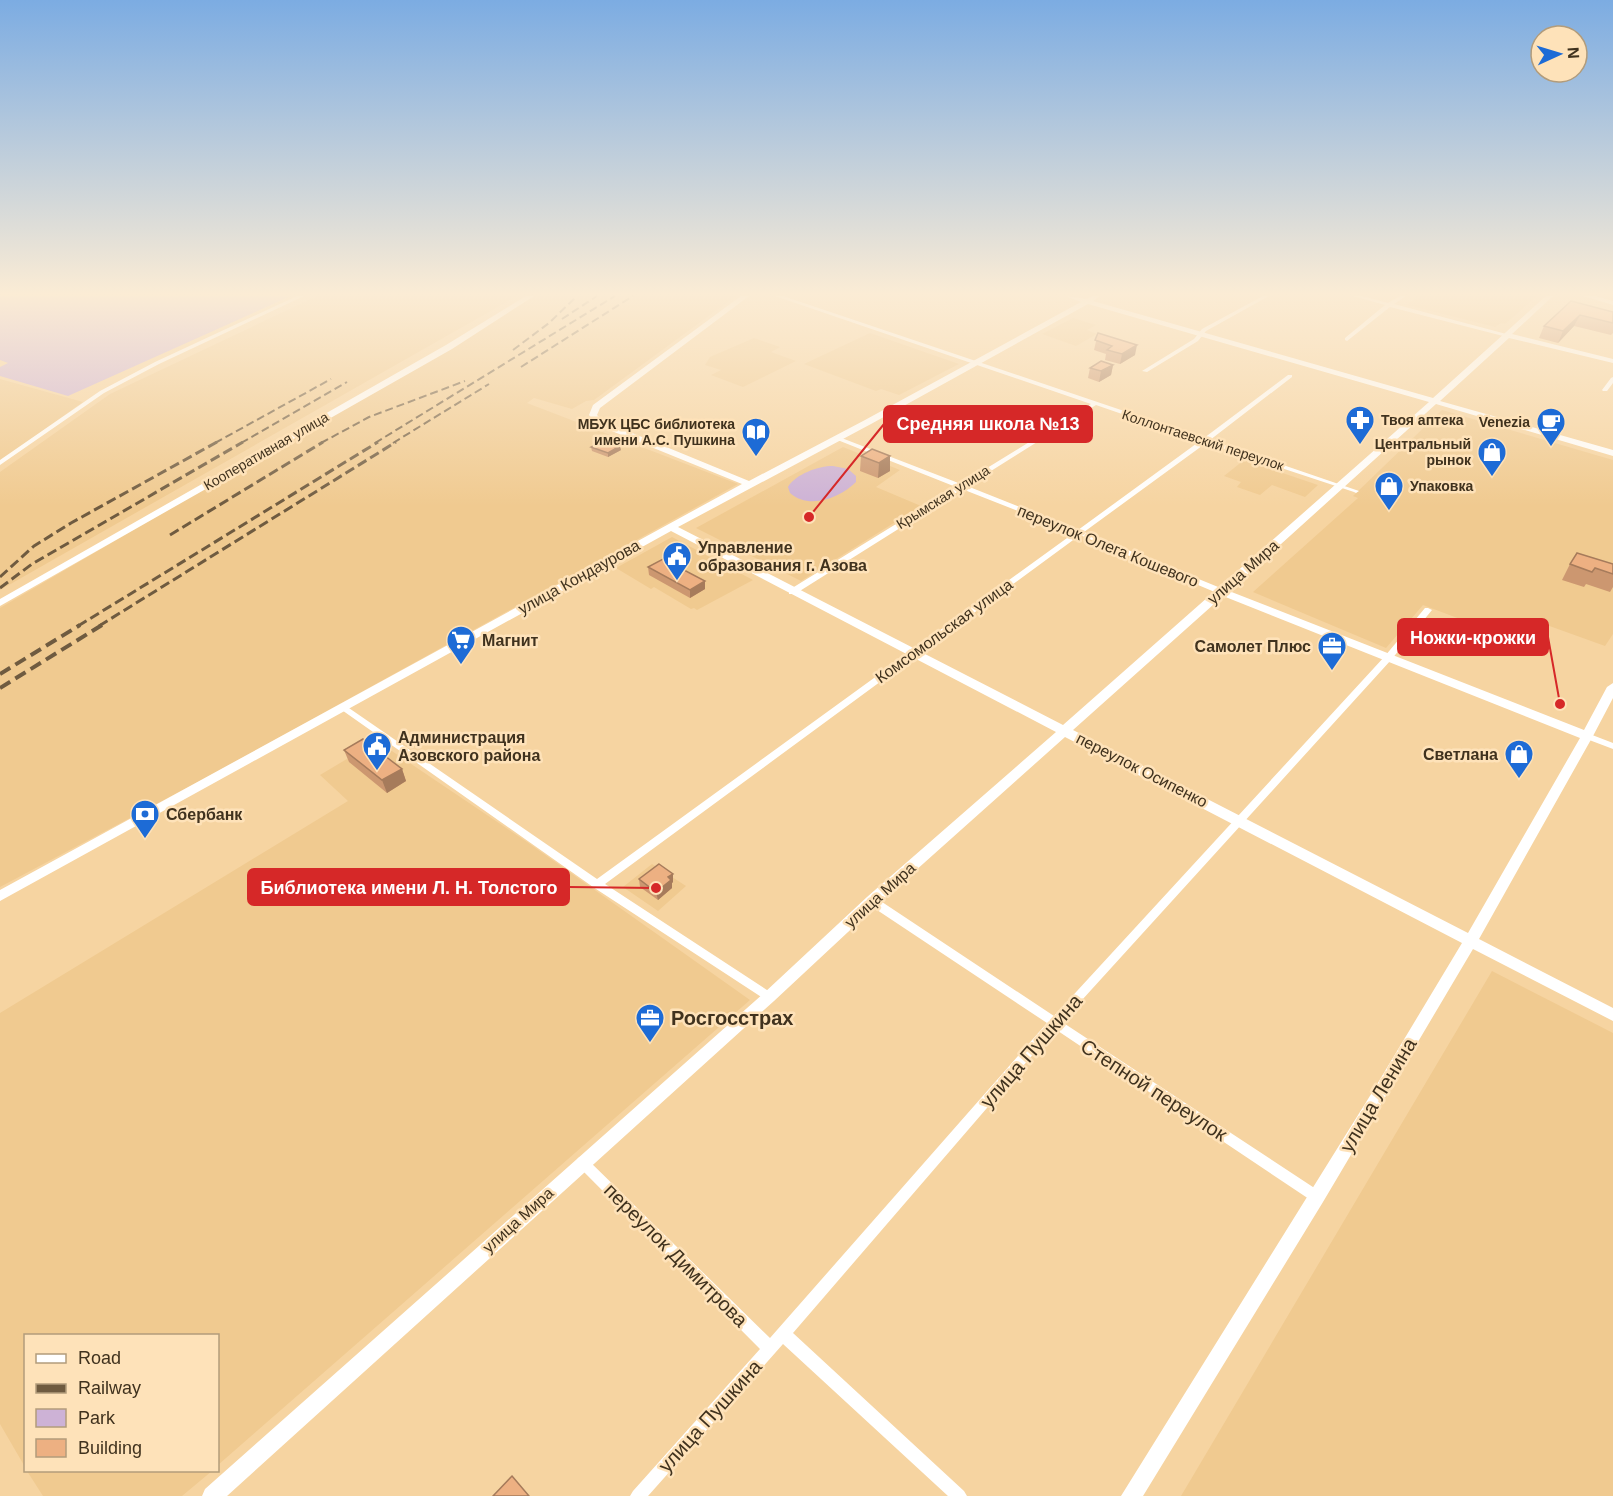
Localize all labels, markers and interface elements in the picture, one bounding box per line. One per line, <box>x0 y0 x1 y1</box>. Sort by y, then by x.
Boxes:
north arrow <box>1529 24 1589 84</box>
text: N <box>1565 47 1582 59</box>
pharmacy icon: Твоя аптека <box>1344 404 1376 446</box>
callout: Средняя школа №13 <box>884 406 1092 442</box>
street label: Коллонтаевский переулок <box>1120 406 1287 474</box>
cafe icon: Venezia <box>1535 406 1567 448</box>
street label: Кооперативная улица <box>201 409 331 493</box>
place label: Твоя аптека <box>1381 412 1464 428</box>
text: Средняя школа №13 <box>896 414 1080 434</box>
place label: Venezia <box>1479 414 1530 430</box>
place label: МБУК ЦБС библиотека имени А.С. Пушкина <box>578 416 735 448</box>
library icon: МБУК ЦБС библиотека имени А.С. Пушкина <box>740 416 772 458</box>
place label: Центральный рынок <box>1375 436 1472 468</box>
shop icon: Центральный рынок <box>1476 436 1508 478</box>
street label: Крымская улица <box>893 462 993 532</box>
shop icon: Упаковка <box>1373 470 1405 512</box>
place label: Упаковка <box>1410 478 1473 494</box>
street label: переулок Олега Кошевого <box>1015 502 1201 590</box>
street label: улица Кондаурова <box>515 536 643 617</box>
street label: улица Мира <box>1204 536 1282 607</box>
place label: Управление образования г. Азова <box>698 539 867 574</box>
public building icon: Управление образования г. Азова <box>661 540 693 582</box>
street label: Комсомольская улица <box>872 576 1016 686</box>
callout: Ножки-крожки <box>1398 619 1548 655</box>
supermarket icon: Магнит <box>445 624 477 666</box>
text: Ножки-крожки <box>1410 628 1536 648</box>
office icon: Самолет Плюс <box>1316 630 1348 672</box>
place label: Магнит <box>482 632 539 649</box>
place label: Самолет Плюс <box>1194 638 1311 655</box>
place label: Администрация Азовского района <box>398 729 540 764</box>
public building icon: Администрация Азовского района <box>361 730 393 772</box>
street label: переулок Осипенко <box>1074 730 1210 810</box>
shop icon: Светлана <box>1503 738 1535 780</box>
place label: Светлана <box>1423 746 1498 763</box>
bank icon: Сбербанк <box>129 798 161 840</box>
place label: Сбербанк <box>166 806 243 823</box>
street label: улица Мира <box>841 859 919 931</box>
callout: Библиотека имени Л. Н. Толстого <box>248 869 569 905</box>
text: Библиотека имени Л. Н. Толстого <box>261 878 557 898</box>
street label: улица Пушкина <box>976 989 1087 1112</box>
office icon: Росгосстрах <box>634 1002 666 1044</box>
place label: Росгосстрах <box>671 1007 793 1029</box>
street label: улица Ленина <box>1335 1033 1421 1156</box>
street label: Степной переулок <box>1077 1035 1231 1146</box>
street label: переулок Димитрова <box>600 1179 753 1332</box>
street label: улица Мира <box>479 1184 557 1256</box>
legend <box>24 1334 219 1472</box>
text: Road <box>78 1348 121 1368</box>
street label: улица Пушкина <box>654 1355 767 1477</box>
text: Railway <box>78 1378 141 1398</box>
text: Park <box>78 1408 116 1428</box>
text: Building <box>78 1438 142 1458</box>

